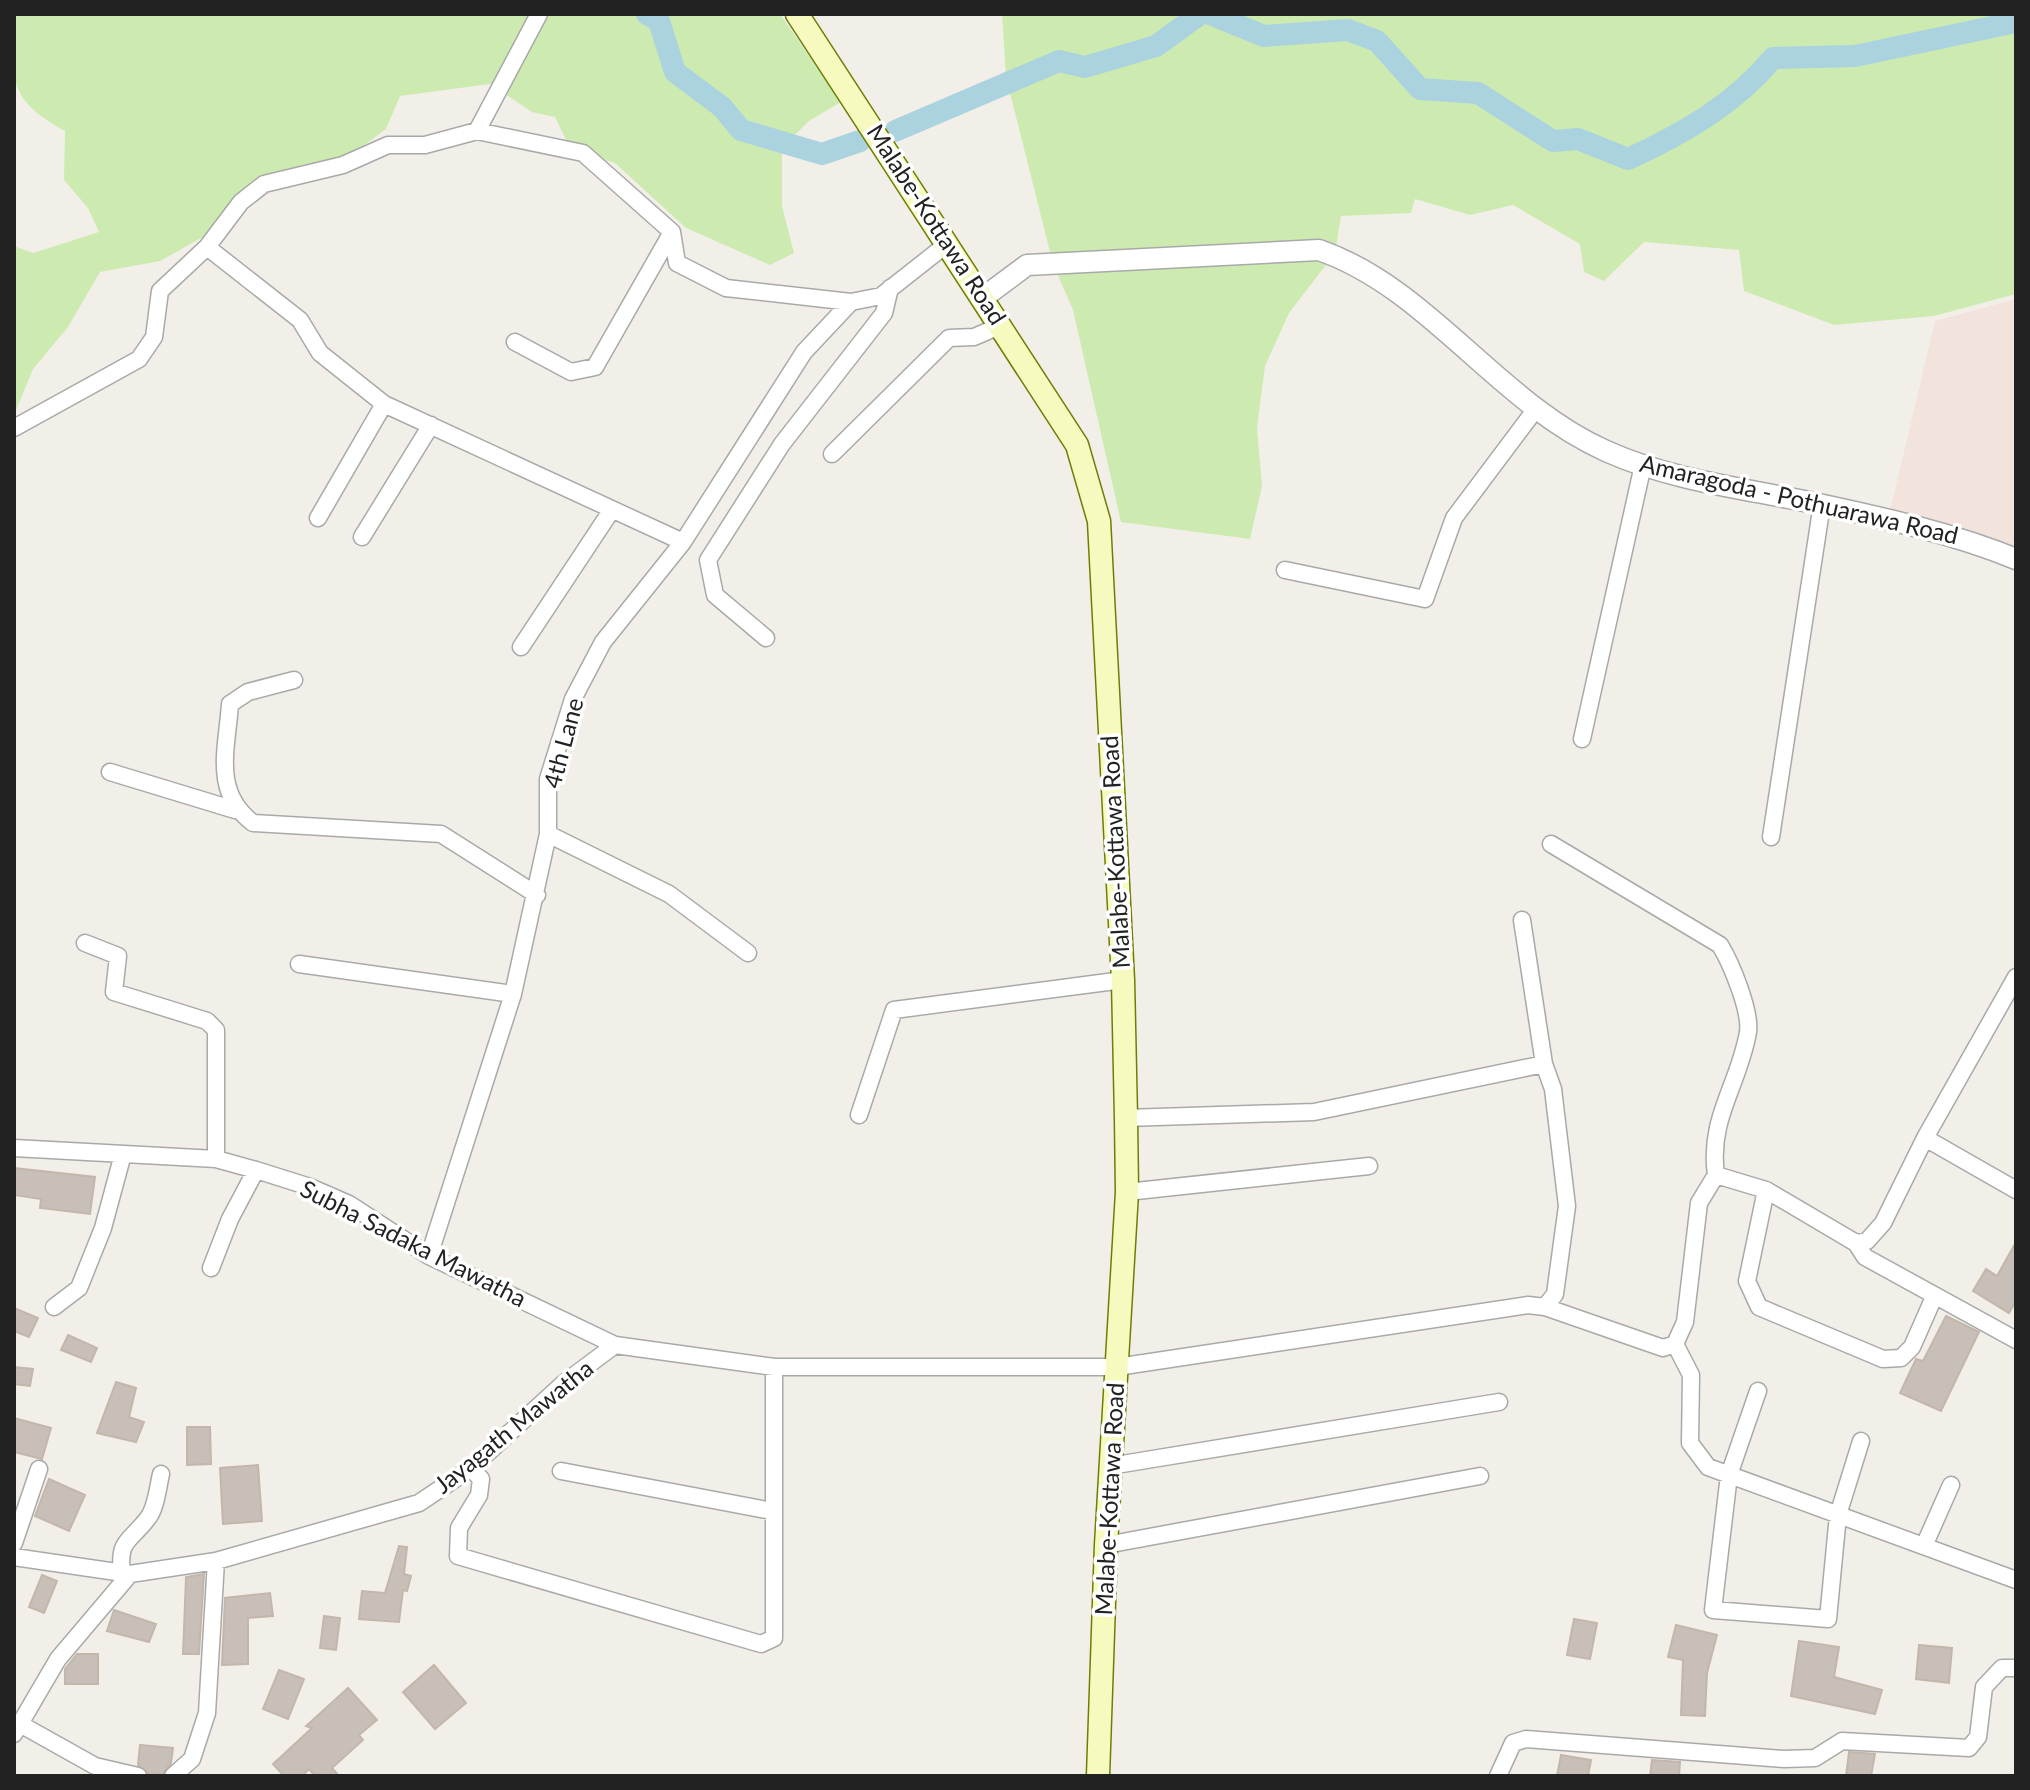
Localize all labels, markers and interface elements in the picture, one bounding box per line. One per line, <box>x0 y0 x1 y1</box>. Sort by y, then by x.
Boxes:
street label: Malabe-Kottawa Road <box>862 119 1013 330</box>
street label: Amaragoda - Pothuarawa Road <box>1637 448 1961 549</box>
street label: 4th Lane <box>537 694 589 791</box>
street label: Malabe-Kottawa Road <box>1094 735 1135 969</box>
street label: Subha Sadaka Mawatha <box>296 1173 531 1312</box>
street label: Jayagath Mawatha <box>428 1353 598 1499</box>
street label: Malabe-Kottawa Road <box>1088 1382 1129 1616</box>

